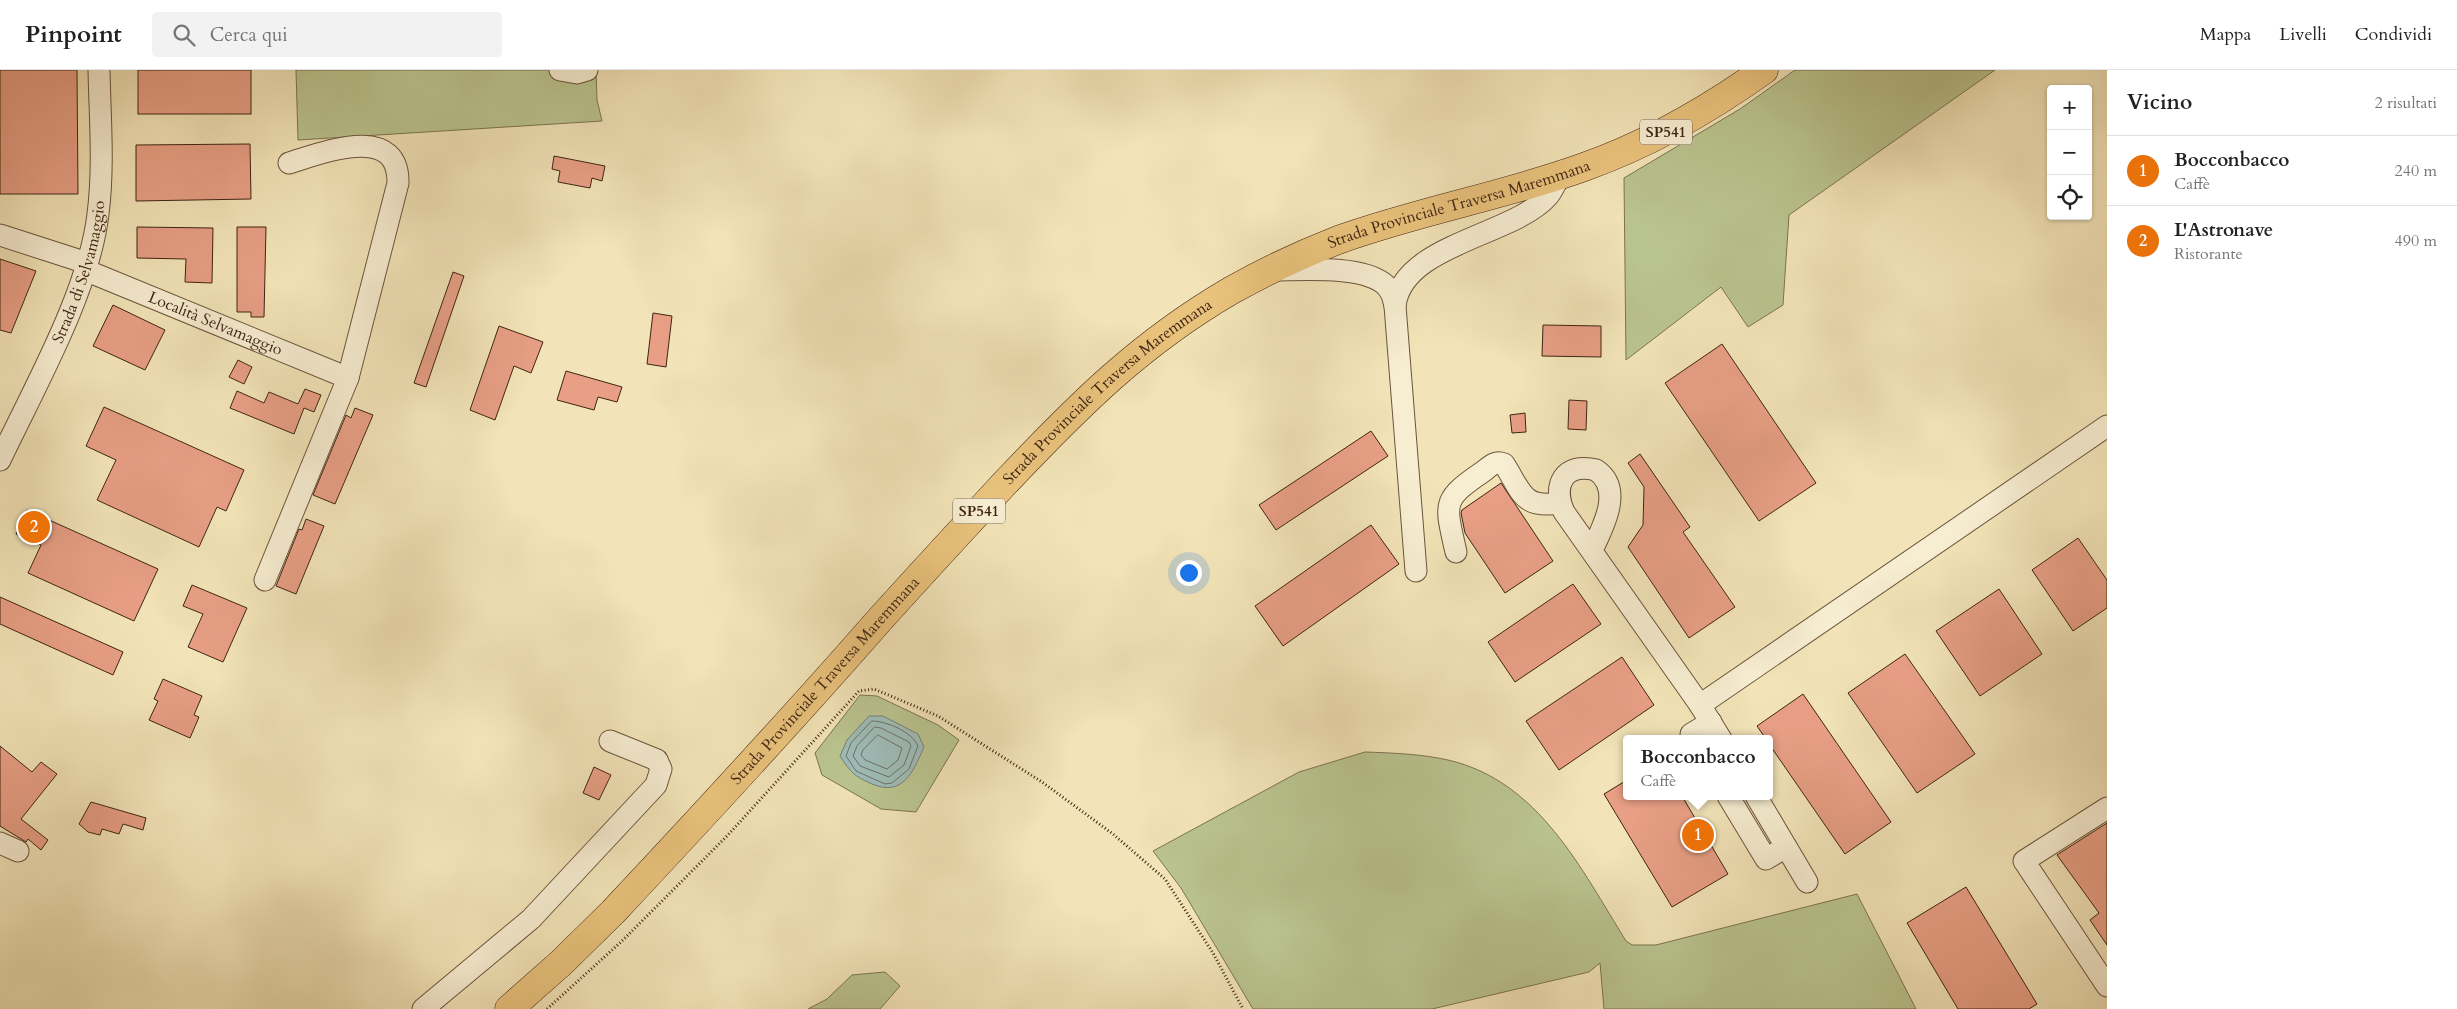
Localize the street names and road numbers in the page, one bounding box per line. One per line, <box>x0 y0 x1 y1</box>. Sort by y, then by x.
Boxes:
road number: SP541 <box>1640 120 1692 144</box>
street label: Strada Provinciale Traversa Maremmana <box>1324 155 1593 254</box>
street label: Strada di Selvamaggio <box>47 199 110 347</box>
street label: Località Selvamaggio <box>145 286 286 361</box>
street label: Strada Provinciale Traversa Maremmana <box>998 294 1216 490</box>
road number: SP541 <box>953 498 1005 524</box>
street label: Strada Provinciale Traversa Maremmana <box>726 572 925 790</box>

